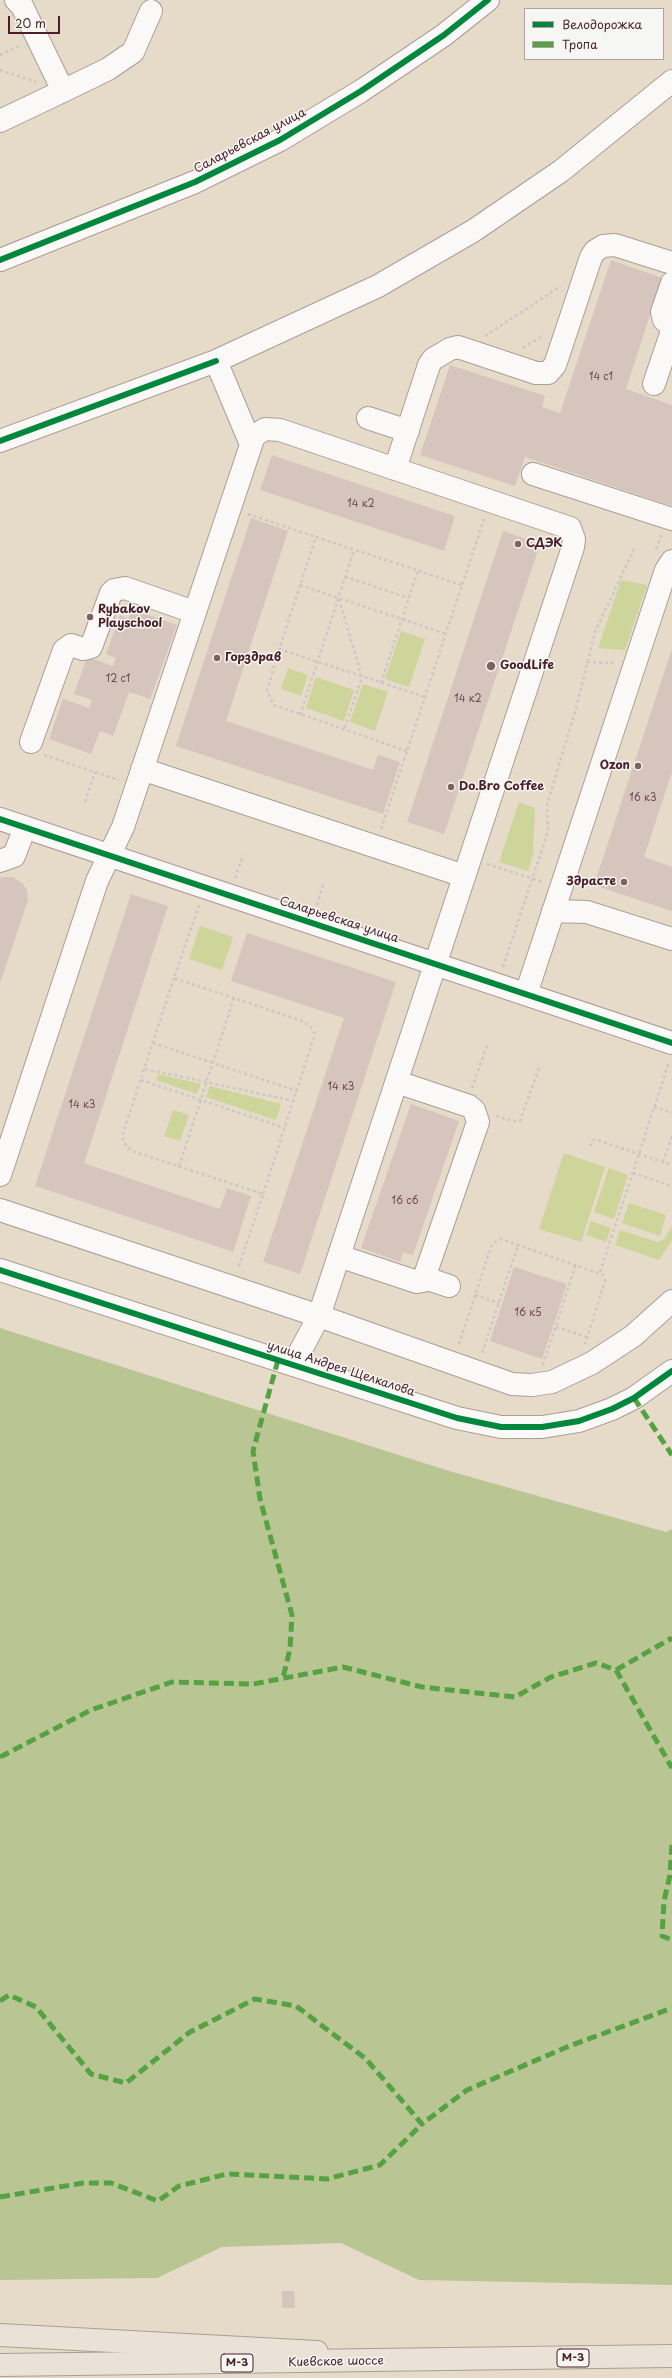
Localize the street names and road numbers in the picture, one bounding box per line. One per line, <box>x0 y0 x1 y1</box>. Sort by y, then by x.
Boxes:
street label: Саларьевская улица <box>192 105 308 177</box>
street label: Саларьевская улица <box>278 894 400 946</box>
street label: улица Андрея Щелкалова <box>265 1338 417 1400</box>
road number: М-3 <box>557 2349 589 2367</box>
road number: М-3 <box>221 2354 253 2372</box>
street label: Киевское шоссе <box>288 2354 384 2370</box>

